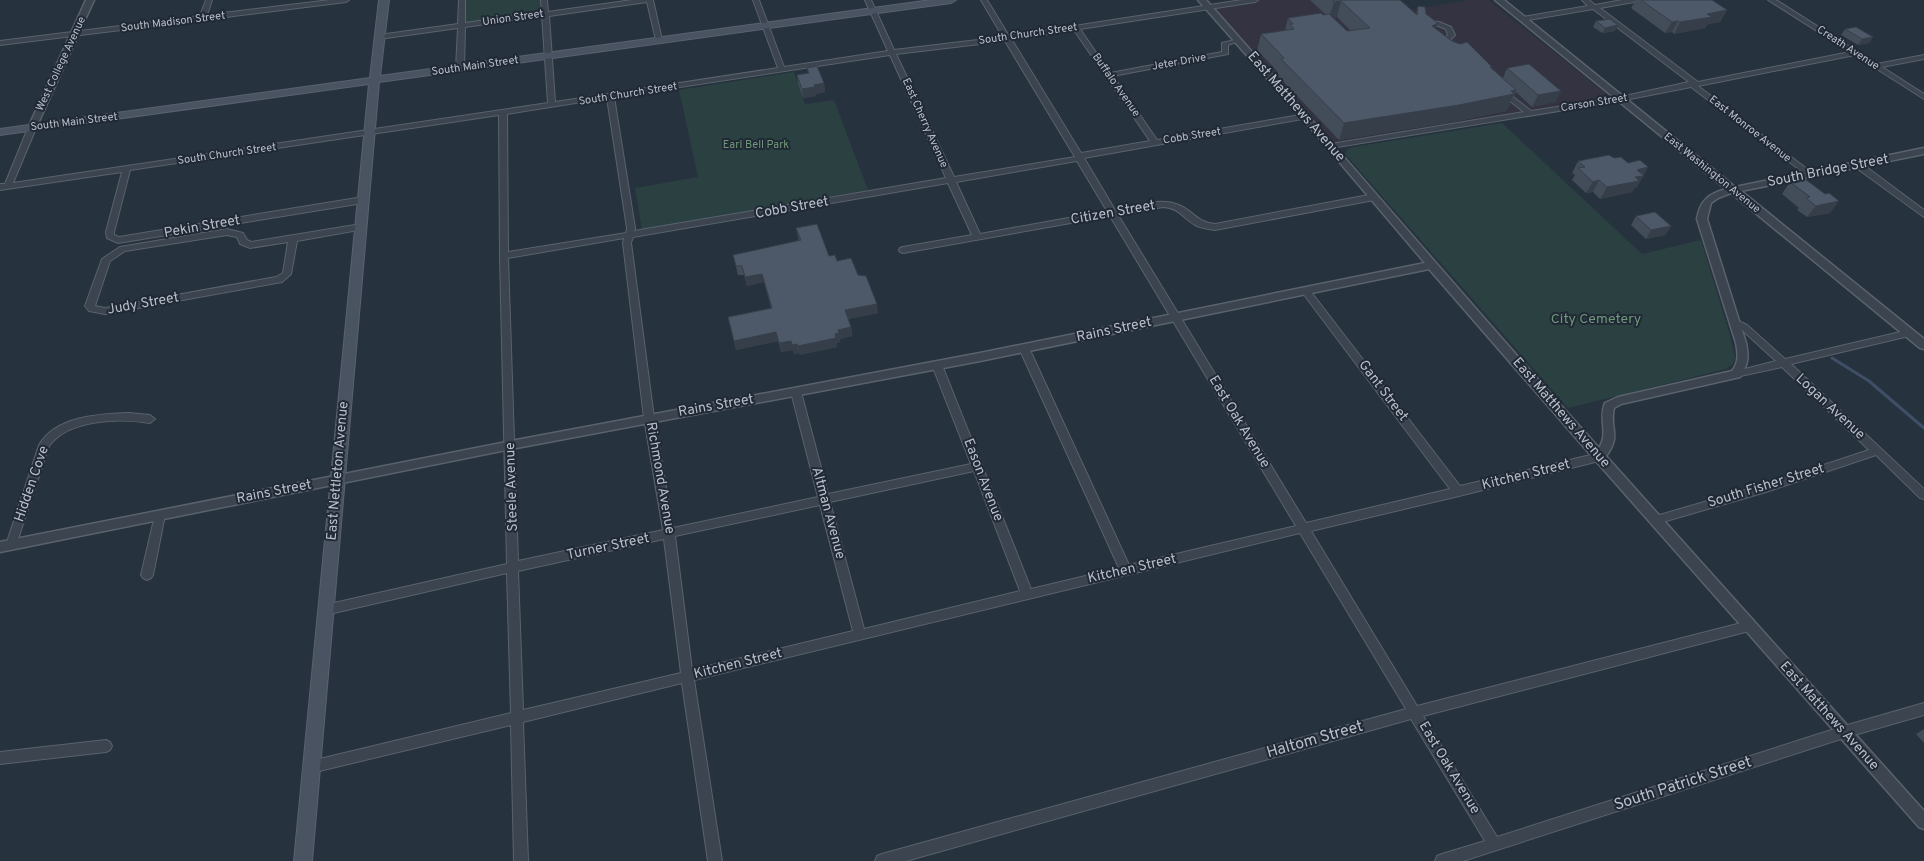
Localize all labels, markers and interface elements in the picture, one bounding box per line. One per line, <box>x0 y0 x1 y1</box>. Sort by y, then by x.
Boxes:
street label: Union Street <box>481 7 545 29</box>
street label: South Madison Street <box>120 9 226 35</box>
street label: West College Avenue <box>33 14 89 114</box>
street label: South Church Street <box>978 20 1078 48</box>
street label: Creath Avenue <box>1814 23 1882 73</box>
street label: East Matthews Avenue <box>1244 48 1348 166</box>
street label: Buffalo Avenue <box>1089 50 1143 120</box>
street label: Jeter Drive <box>1151 50 1207 74</box>
street label: South Main Street <box>431 53 519 79</box>
street label: East Cherry Avenue <box>899 76 951 170</box>
street label: South Church Street <box>578 79 678 109</box>
street label: Carson Street <box>1560 91 1628 115</box>
street label: East Monroe Avenue <box>1706 93 1794 166</box>
street label: South Main Street <box>30 110 118 134</box>
street label: Cobb Street <box>1162 125 1222 147</box>
street label: East Washington Avenue <box>1661 130 1763 216</box>
park label: Earl Bell Park <box>723 138 789 152</box>
street label: South Church Street <box>177 140 277 168</box>
street label: South Bridge Street <box>1766 151 1890 191</box>
street label: Cobb Street <box>754 193 830 223</box>
street label: Citizen Street <box>1069 197 1157 229</box>
street label: Pekin Street <box>163 212 241 242</box>
street label: Judy Street <box>106 289 180 319</box>
park label: City Cemetery <box>1551 311 1641 328</box>
street label: Rains Street <box>1075 314 1153 346</box>
street label: East Matthews Avenue <box>1509 354 1613 472</box>
street label: Gant Street <box>1355 357 1411 425</box>
street label: Logan Avenue <box>1792 370 1868 444</box>
street label: East Oak Avenue <box>1205 373 1273 471</box>
street label: Rains Street <box>677 391 755 421</box>
street label: East Nettleton Avenue <box>323 401 353 541</box>
street label: Richmond Avenue <box>642 421 678 535</box>
street label: Eason Avenue <box>959 436 1007 524</box>
street label: Steele Avenue <box>502 442 522 532</box>
street label: Hidden Cove <box>11 444 53 524</box>
street label: Kitchen Street <box>1480 456 1572 494</box>
street label: South Fisher Street <box>1706 460 1826 512</box>
street label: Altman Avenue <box>808 465 848 561</box>
street label: Rains Street <box>235 476 313 508</box>
street label: Turner Street <box>565 530 651 564</box>
street label: Kitchen Street <box>1086 551 1178 587</box>
street label: Kitchen Street <box>692 645 784 683</box>
street label: East Matthews Avenue <box>1776 658 1882 774</box>
street label: Haltom Street <box>1264 717 1366 763</box>
street label: East Oak Avenue <box>1415 719 1483 817</box>
street label: South Patrick Street <box>1612 752 1754 816</box>

